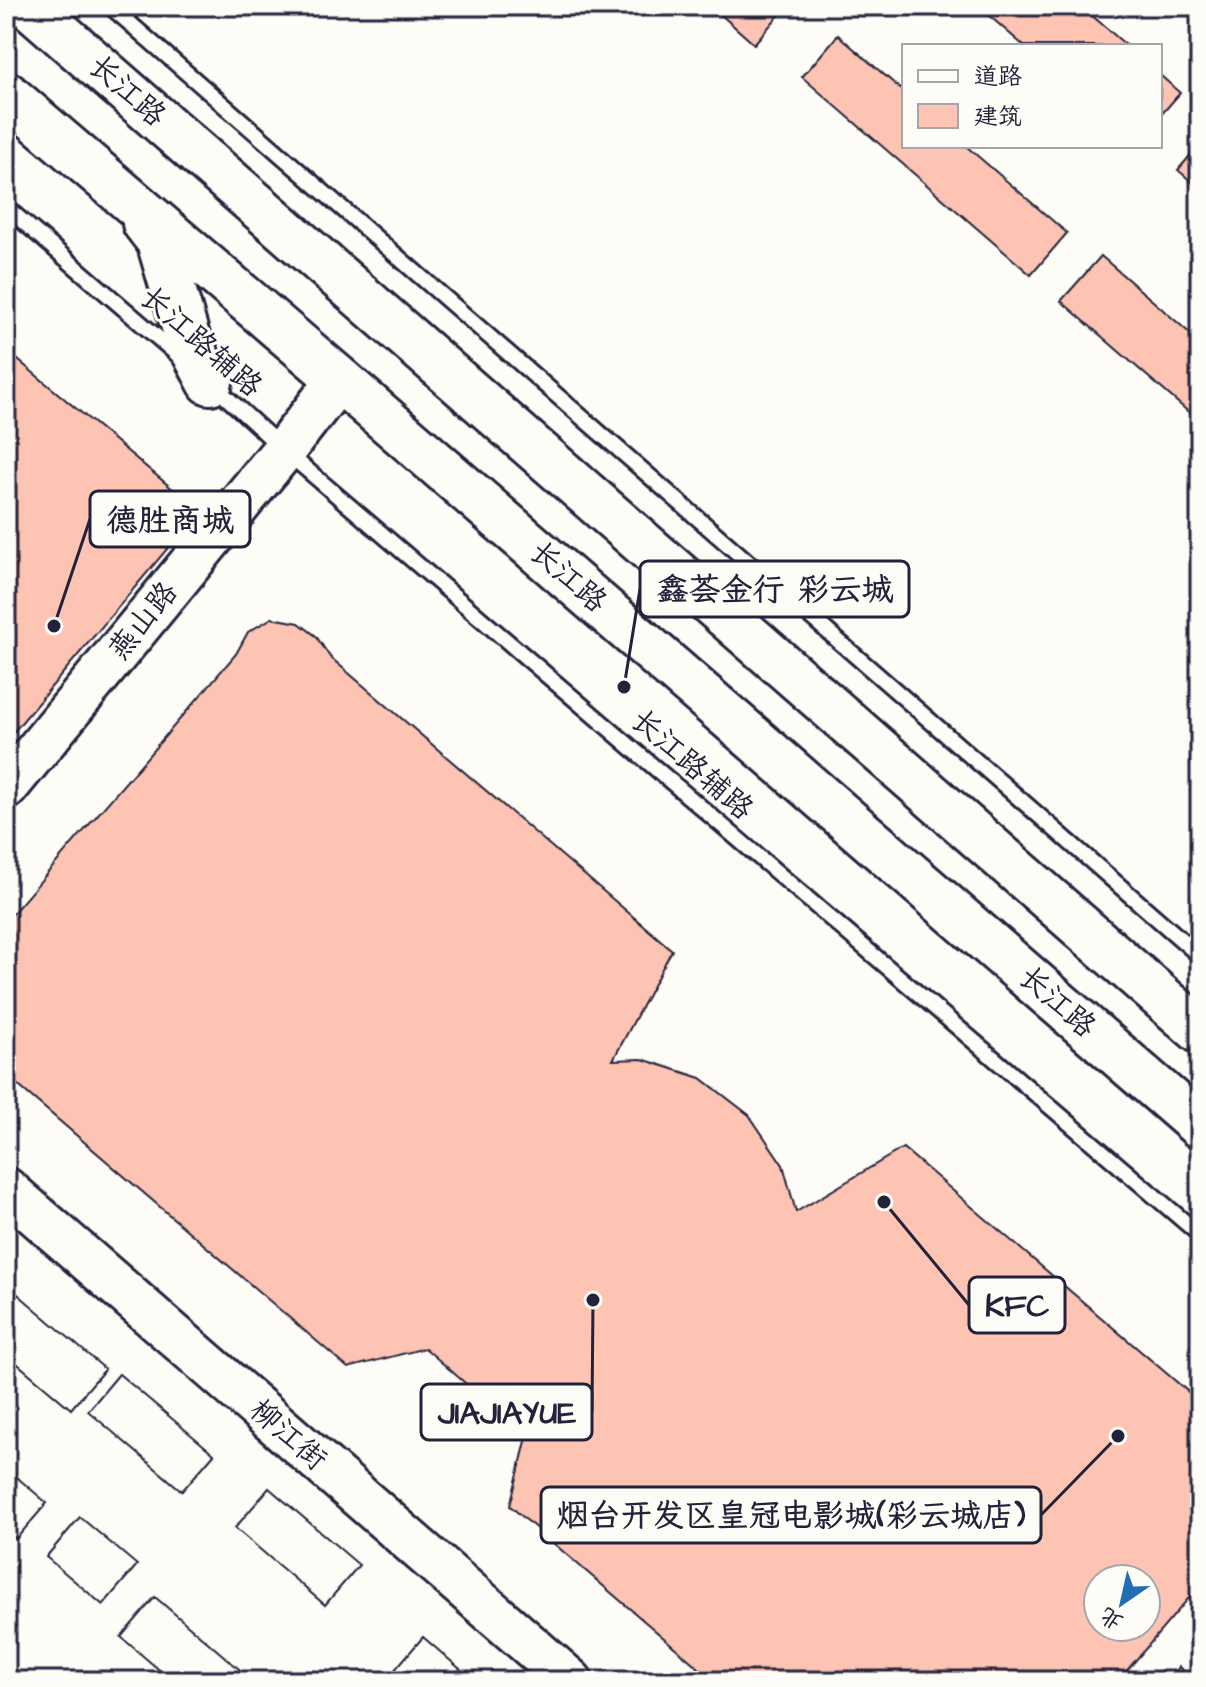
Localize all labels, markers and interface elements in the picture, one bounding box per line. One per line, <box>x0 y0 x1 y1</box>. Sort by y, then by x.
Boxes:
legend <box>902 44 1162 148</box>
street label: 长江路 <box>79 46 175 136</box>
text: 道路 <box>974 60 1022 94</box>
text: 建筑 <box>974 100 1022 134</box>
street label: 长江路辅路 <box>131 277 271 407</box>
callout: 德胜商城 <box>90 491 250 547</box>
text: 德胜商城 <box>106 499 234 544</box>
street label: 长江路 <box>520 532 616 622</box>
callout: 鑫荟金行 彩云城 <box>640 561 909 617</box>
text: 鑫荟金行 彩云城 <box>657 568 893 613</box>
street label: 燕山路 <box>98 573 188 669</box>
street label: 长江路辅路 <box>622 700 762 830</box>
street label: 长江路 <box>1009 957 1105 1047</box>
callout: KFC <box>969 1277 1065 1333</box>
text: KFC <box>985 1284 1049 1329</box>
callout: JIAJIAYUE <box>421 1384 592 1440</box>
street label: 柳江街 <box>240 1390 336 1480</box>
text: JIAJIAYUE <box>437 1391 576 1436</box>
callout: 烟台开发区皇冠电影城(彩云城店) <box>541 1487 1041 1543</box>
text: 烟台开发区皇冠电影城(彩云城店) <box>557 1494 1025 1539</box>
north arrow <box>1082 1563 1162 1643</box>
text: 北 <box>1094 1599 1129 1637</box>

